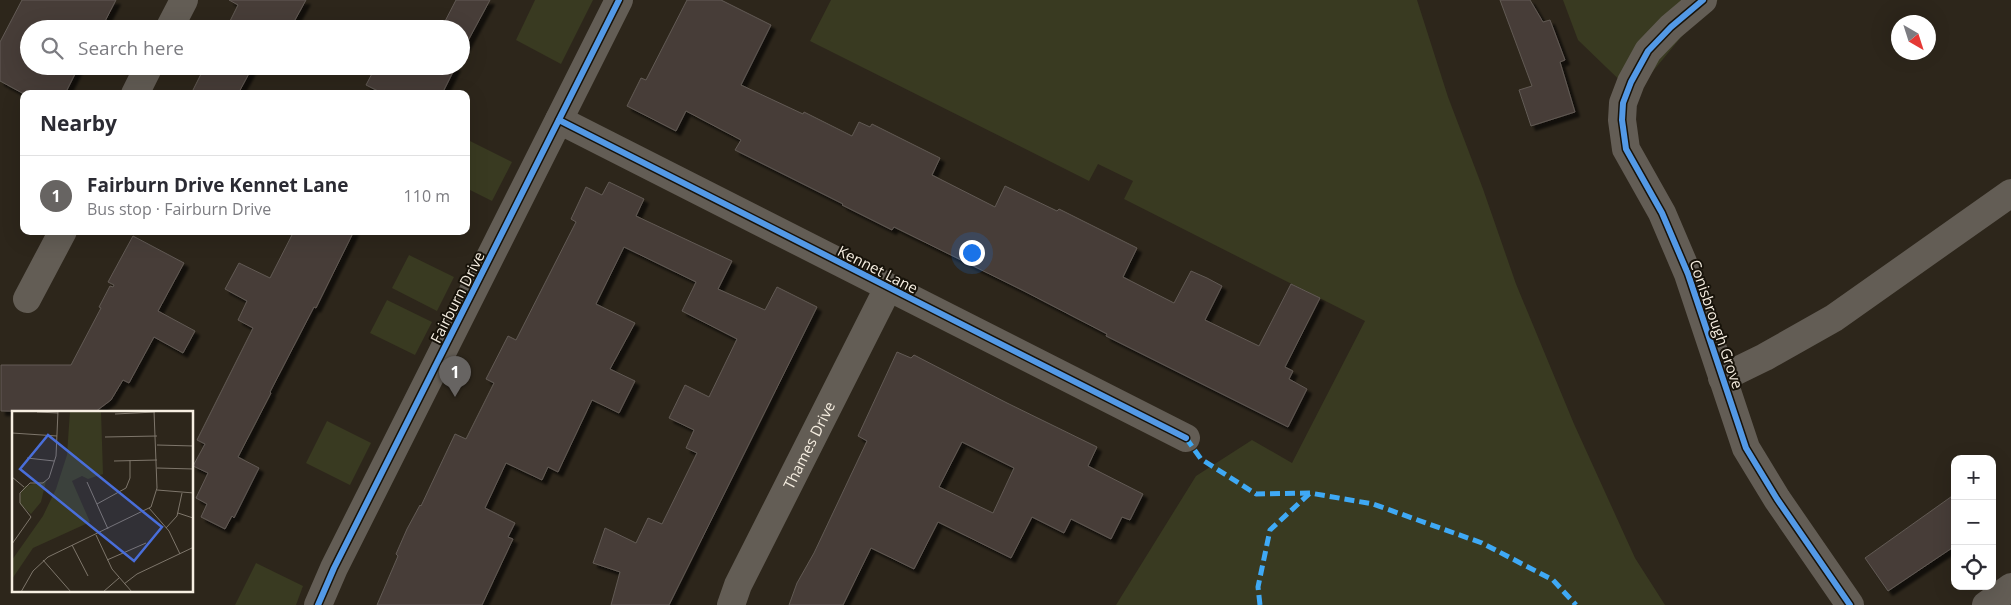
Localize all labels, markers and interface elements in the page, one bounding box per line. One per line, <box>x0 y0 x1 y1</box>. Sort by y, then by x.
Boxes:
north arrow <box>1891 15 1936 60</box>
search box <box>20 20 470 75</box>
icon: search <box>38 34 66 62</box>
text: Search here <box>78 35 184 61</box>
text: Nearby <box>40 109 117 137</box>
text: Fairburn Drive Kennet Lane <box>87 172 349 198</box>
text: 1 <box>51 185 61 207</box>
text: 110 m <box>404 185 450 207</box>
text: Bus stop · Fairburn Drive <box>87 198 271 220</box>
street label: Kennet Lane <box>834 240 922 298</box>
your location <box>959 240 985 266</box>
street label: Fairburn Drive <box>425 248 489 346</box>
street label: Conisbrough Grove <box>1686 257 1748 391</box>
pin: 1 <box>439 356 471 397</box>
street label: Thames Drive <box>778 398 839 492</box>
inset map <box>12 411 194 592</box>
map controls <box>1951 455 1996 590</box>
button: + <box>1951 455 1996 500</box>
button: − <box>1951 500 1996 545</box>
button: locate <box>1951 545 1996 590</box>

